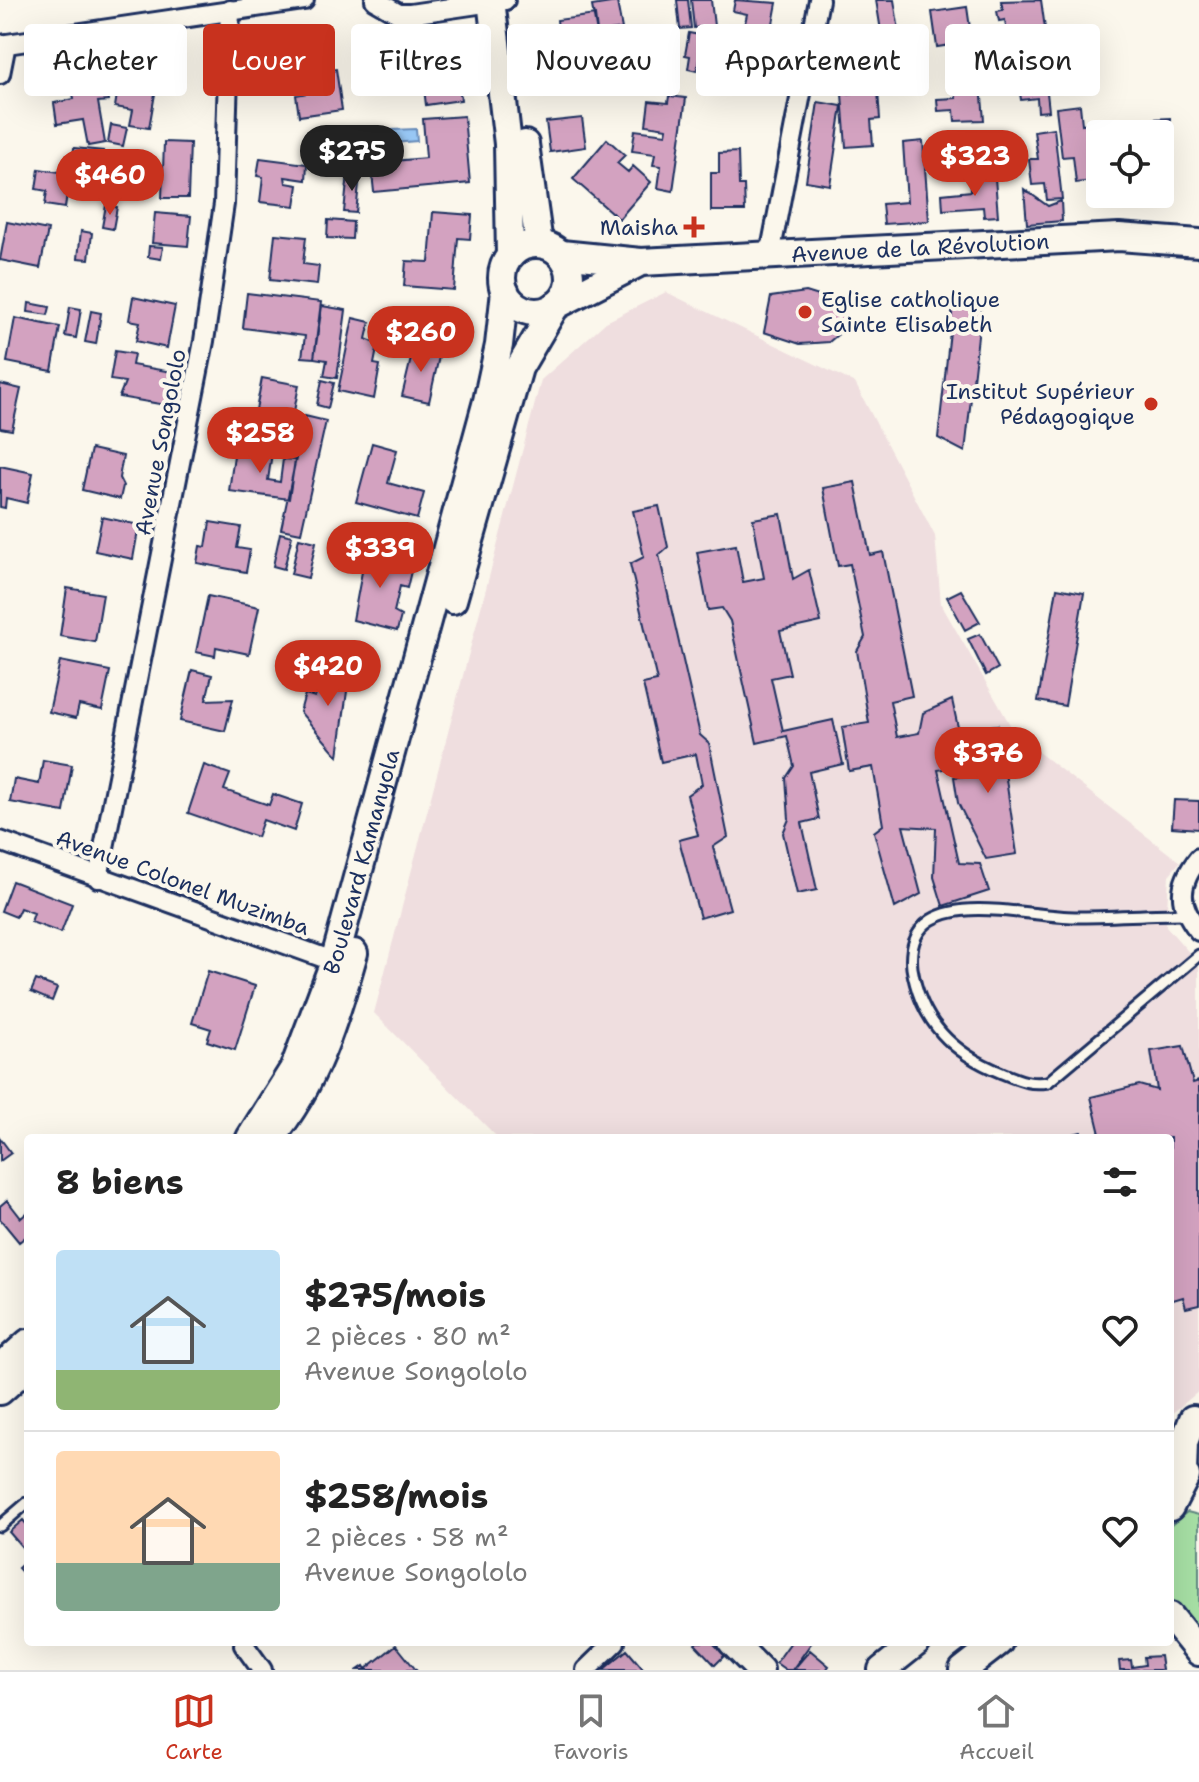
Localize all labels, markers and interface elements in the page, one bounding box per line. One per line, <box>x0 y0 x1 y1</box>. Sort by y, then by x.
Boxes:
chip: Acheter <box>24 24 187 96</box>
chip: Louer <box>203 24 335 96</box>
chip: Filtres <box>351 24 491 96</box>
chip: Nouveau <box>507 24 680 96</box>
chip: Appartement <box>696 24 929 96</box>
chip: Maison <box>945 24 1100 96</box>
map controls <box>1086 120 1174 208</box>
button: locate <box>1086 120 1174 208</box>
pin: $275 <box>305 125 399 193</box>
pin: $323 <box>928 130 1022 198</box>
text: $275 <box>318 133 386 168</box>
text: $323 <box>939 138 1011 173</box>
pin: $460 <box>63 149 157 217</box>
text: $460 <box>74 157 146 192</box>
place label: Maisha <box>600 213 678 242</box>
marker: Maisha <box>685 218 703 236</box>
street label: Avenue de la Révolution <box>790 227 1050 269</box>
place label: Eglise catholique Sainte Elisabeth <box>821 285 1000 339</box>
marker: Eglise catholique Sainte Elisabeth <box>796 303 814 321</box>
pin: $260 <box>374 306 468 374</box>
text: $260 <box>385 314 457 349</box>
street label: Avenue Songololo <box>128 346 193 538</box>
place label: Institut Supérieur Pédagogique <box>946 377 1135 431</box>
marker: Institut Supérieur Pédagogique <box>1142 395 1160 413</box>
pin: $258 <box>213 407 307 475</box>
text: $258 <box>225 415 295 450</box>
pin: $339 <box>333 522 427 590</box>
text: $339 <box>345 530 415 565</box>
pin: $420 <box>281 640 375 708</box>
text: $420 <box>293 648 363 683</box>
pin: $376 <box>941 727 1035 795</box>
text: $376 <box>953 735 1023 770</box>
street label: Boulevard Kamanyola <box>317 746 407 979</box>
street label: Avenue Colonel Muzimba <box>52 823 314 942</box>
text: 8 biens <box>56 1159 184 1205</box>
icon: filters <box>1098 1160 1142 1204</box>
text: $275/mois <box>304 1272 486 1318</box>
icon: home <box>120 1282 216 1378</box>
icon: heart <box>1098 1308 1142 1352</box>
text: 2 pièces · 80 m² <box>304 1318 511 1353</box>
text: Avenue Songololo <box>304 1353 528 1388</box>
text: $258/mois <box>304 1473 488 1519</box>
icon: home <box>120 1483 216 1579</box>
icon: heart <box>1098 1509 1142 1553</box>
text: 2 pièces · 58 m² <box>304 1519 509 1554</box>
text: Avenue Songololo <box>304 1554 528 1589</box>
tab: Carte <box>165 1689 223 1766</box>
tab: Favoris <box>554 1689 629 1766</box>
tab: Accueil <box>959 1689 1034 1766</box>

